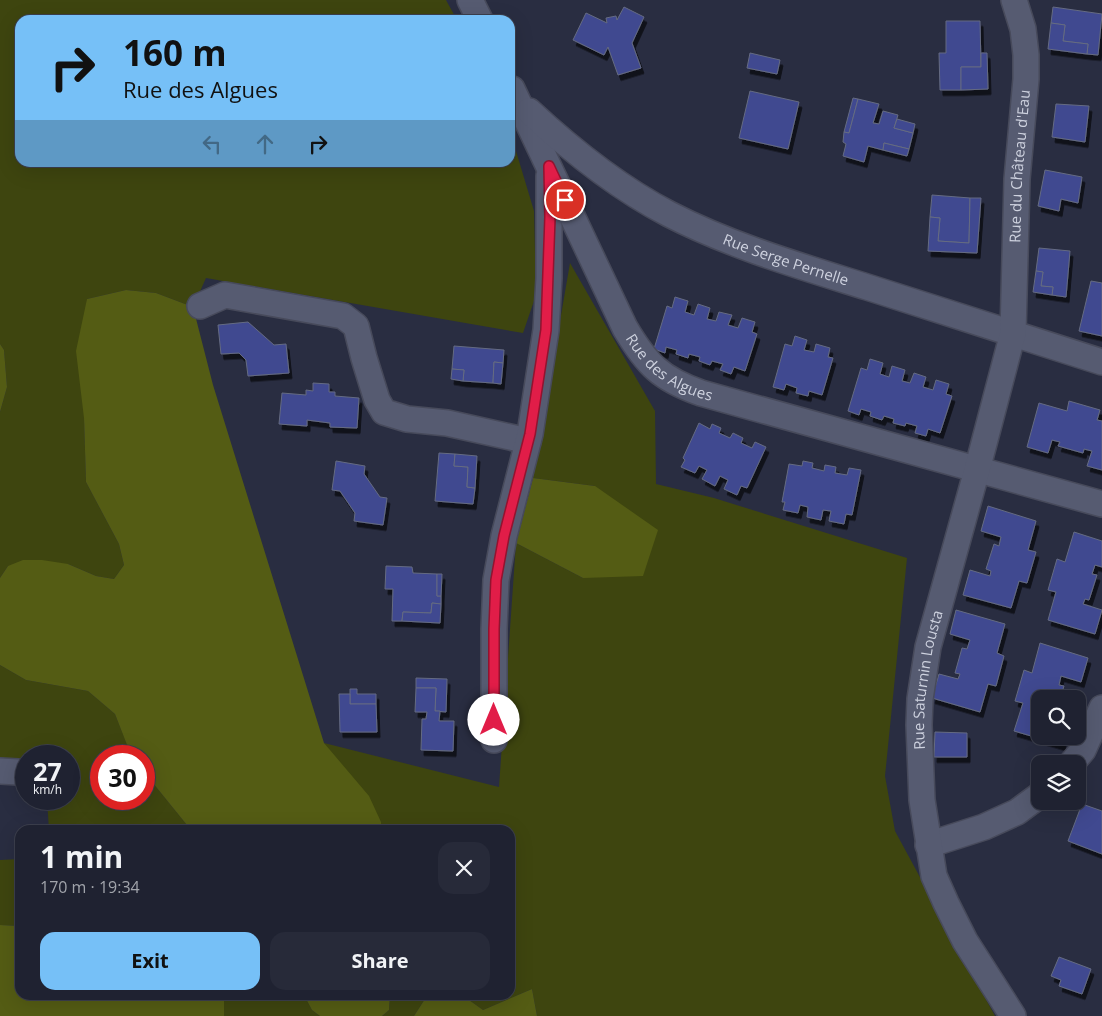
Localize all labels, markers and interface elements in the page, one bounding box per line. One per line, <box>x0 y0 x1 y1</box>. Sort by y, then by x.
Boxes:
text: 160 m <box>123 29 227 76</box>
icon: right <box>40 35 105 100</box>
text: Rue des Algues <box>123 74 278 104</box>
street label: Rue du Château d'Eau <box>1004 89 1034 243</box>
icon: left <box>198 130 226 158</box>
icon: ahead <box>251 130 279 158</box>
icon: right <box>304 130 332 158</box>
pin <box>544 179 586 221</box>
icon: arrive <box>551 186 579 214</box>
street label: Rue Serge Pernelle <box>720 229 851 290</box>
street label: Rue des Algues <box>622 330 715 405</box>
street label: Rue Saturnin Lousta <box>908 608 947 750</box>
map controls <box>1031 690 1086 810</box>
button: search <box>1031 690 1086 745</box>
position arrow <box>467 693 519 745</box>
speed limit sign: 30 <box>90 745 155 810</box>
text: 27 <box>33 754 62 788</box>
button: layers <box>1031 755 1086 810</box>
text: km/h <box>33 781 62 798</box>
text: 1 min <box>40 836 123 877</box>
button: close <box>438 842 490 894</box>
text: 170 m · 19:34 <box>40 876 140 898</box>
button: Exit <box>40 932 260 990</box>
button: Share <box>270 932 490 990</box>

